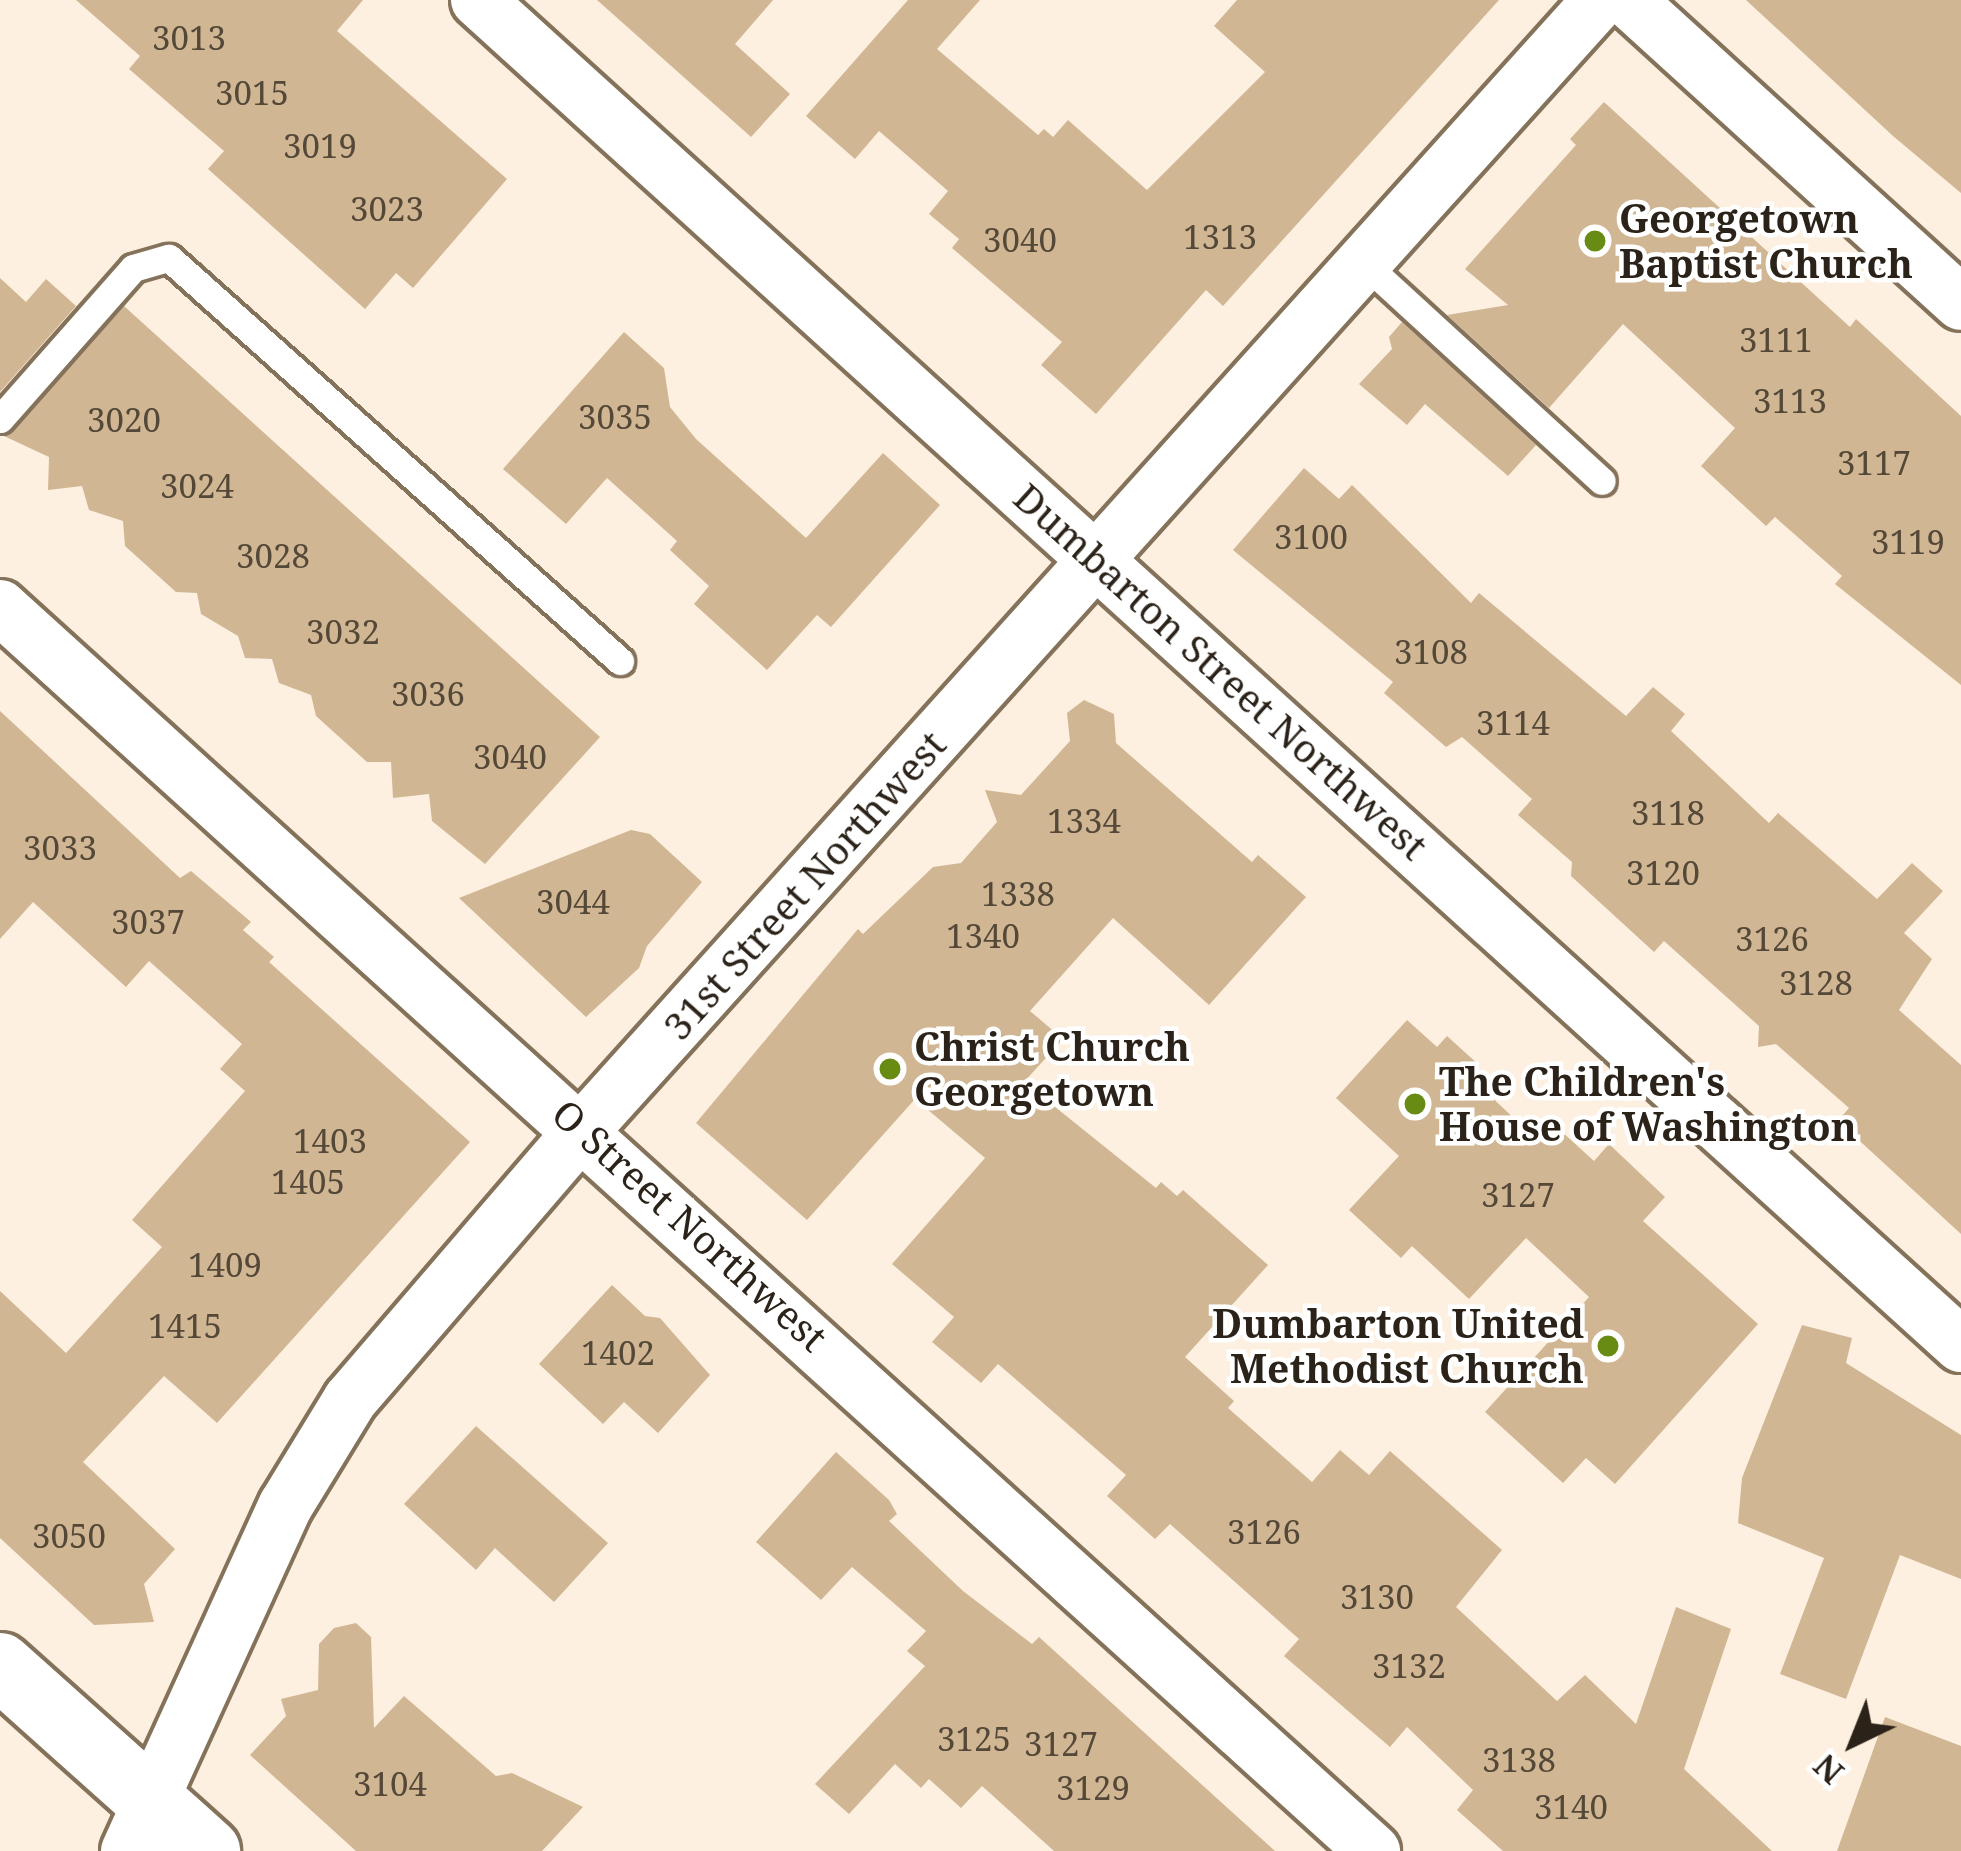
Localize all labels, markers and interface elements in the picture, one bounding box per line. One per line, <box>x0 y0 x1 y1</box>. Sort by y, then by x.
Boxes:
house number: 3013 <box>152 18 226 58</box>
house number: 3015 <box>215 73 289 113</box>
house number: 3019 <box>283 126 357 166</box>
house number: 3023 <box>350 189 424 229</box>
place label: Georgetown Baptist Church <box>1619 196 1913 287</box>
house number: 1313 <box>1183 217 1257 257</box>
house number: 3040 <box>983 220 1057 260</box>
marker: Georgetown Baptist Church <box>1582 228 1608 254</box>
house number: 3111 <box>1739 320 1813 360</box>
house number: 3113 <box>1753 381 1827 421</box>
house number: 3035 <box>578 397 652 437</box>
house number: 3020 <box>87 400 161 440</box>
house number: 3117 <box>1837 443 1911 483</box>
house number: 3024 <box>160 466 234 506</box>
street label: Dumbarton Street Northwest <box>1005 473 1437 869</box>
house number: 3100 <box>1274 517 1348 557</box>
house number: 3119 <box>1871 522 1945 562</box>
house number: 3028 <box>236 536 310 576</box>
house number: 3032 <box>306 612 380 652</box>
house number: 3108 <box>1394 632 1468 672</box>
house number: 3036 <box>391 674 465 714</box>
house number: 3114 <box>1476 703 1550 743</box>
street label: 31st Street Northwest <box>653 721 955 1049</box>
house number: 3040 <box>473 737 547 777</box>
house number: 3118 <box>1631 793 1705 833</box>
house number: 1334 <box>1047 801 1121 841</box>
house number: 3033 <box>23 828 97 868</box>
house number: 3120 <box>1626 853 1700 893</box>
house number: 1338 <box>981 874 1055 914</box>
house number: 3044 <box>536 882 610 922</box>
house number: 3037 <box>111 902 185 942</box>
house number: 1340 <box>946 916 1020 956</box>
house number: 3126 <box>1735 919 1809 959</box>
house number: 3128 <box>1779 963 1853 1003</box>
place label: Christ Church Georgetown <box>914 1024 1190 1115</box>
marker: Christ Church Georgetown <box>877 1056 903 1082</box>
place label: The Children's House of Washington <box>1439 1059 1857 1150</box>
street label: O Street Northwest <box>543 1090 837 1360</box>
marker: The Children's House of Washington <box>1402 1091 1428 1117</box>
house number: 1403 <box>293 1121 367 1161</box>
house number: 1405 <box>271 1162 345 1202</box>
house number: 3127 <box>1481 1175 1555 1215</box>
house number: 1409 <box>188 1245 262 1285</box>
place label: Dumbarton United Methodist Church <box>1212 1301 1584 1392</box>
house number: 1415 <box>148 1306 222 1346</box>
house number: 1402 <box>581 1333 655 1373</box>
marker: Dumbarton United Methodist Church <box>1595 1333 1621 1359</box>
house number: 3126 <box>1227 1512 1301 1552</box>
house number: 3050 <box>32 1516 106 1556</box>
house number: 3130 <box>1340 1577 1414 1617</box>
house number: 3132 <box>1372 1646 1446 1686</box>
north arrow <box>1793 1683 1913 1803</box>
house number: 3125 <box>937 1719 1011 1759</box>
house number: 3127 <box>1024 1724 1098 1764</box>
house number: 3138 <box>1482 1740 1556 1780</box>
text: N <box>1803 1744 1853 1795</box>
house number: 3104 <box>353 1764 427 1804</box>
house number: 3129 <box>1056 1768 1130 1808</box>
house number: 3140 <box>1534 1787 1608 1827</box>

